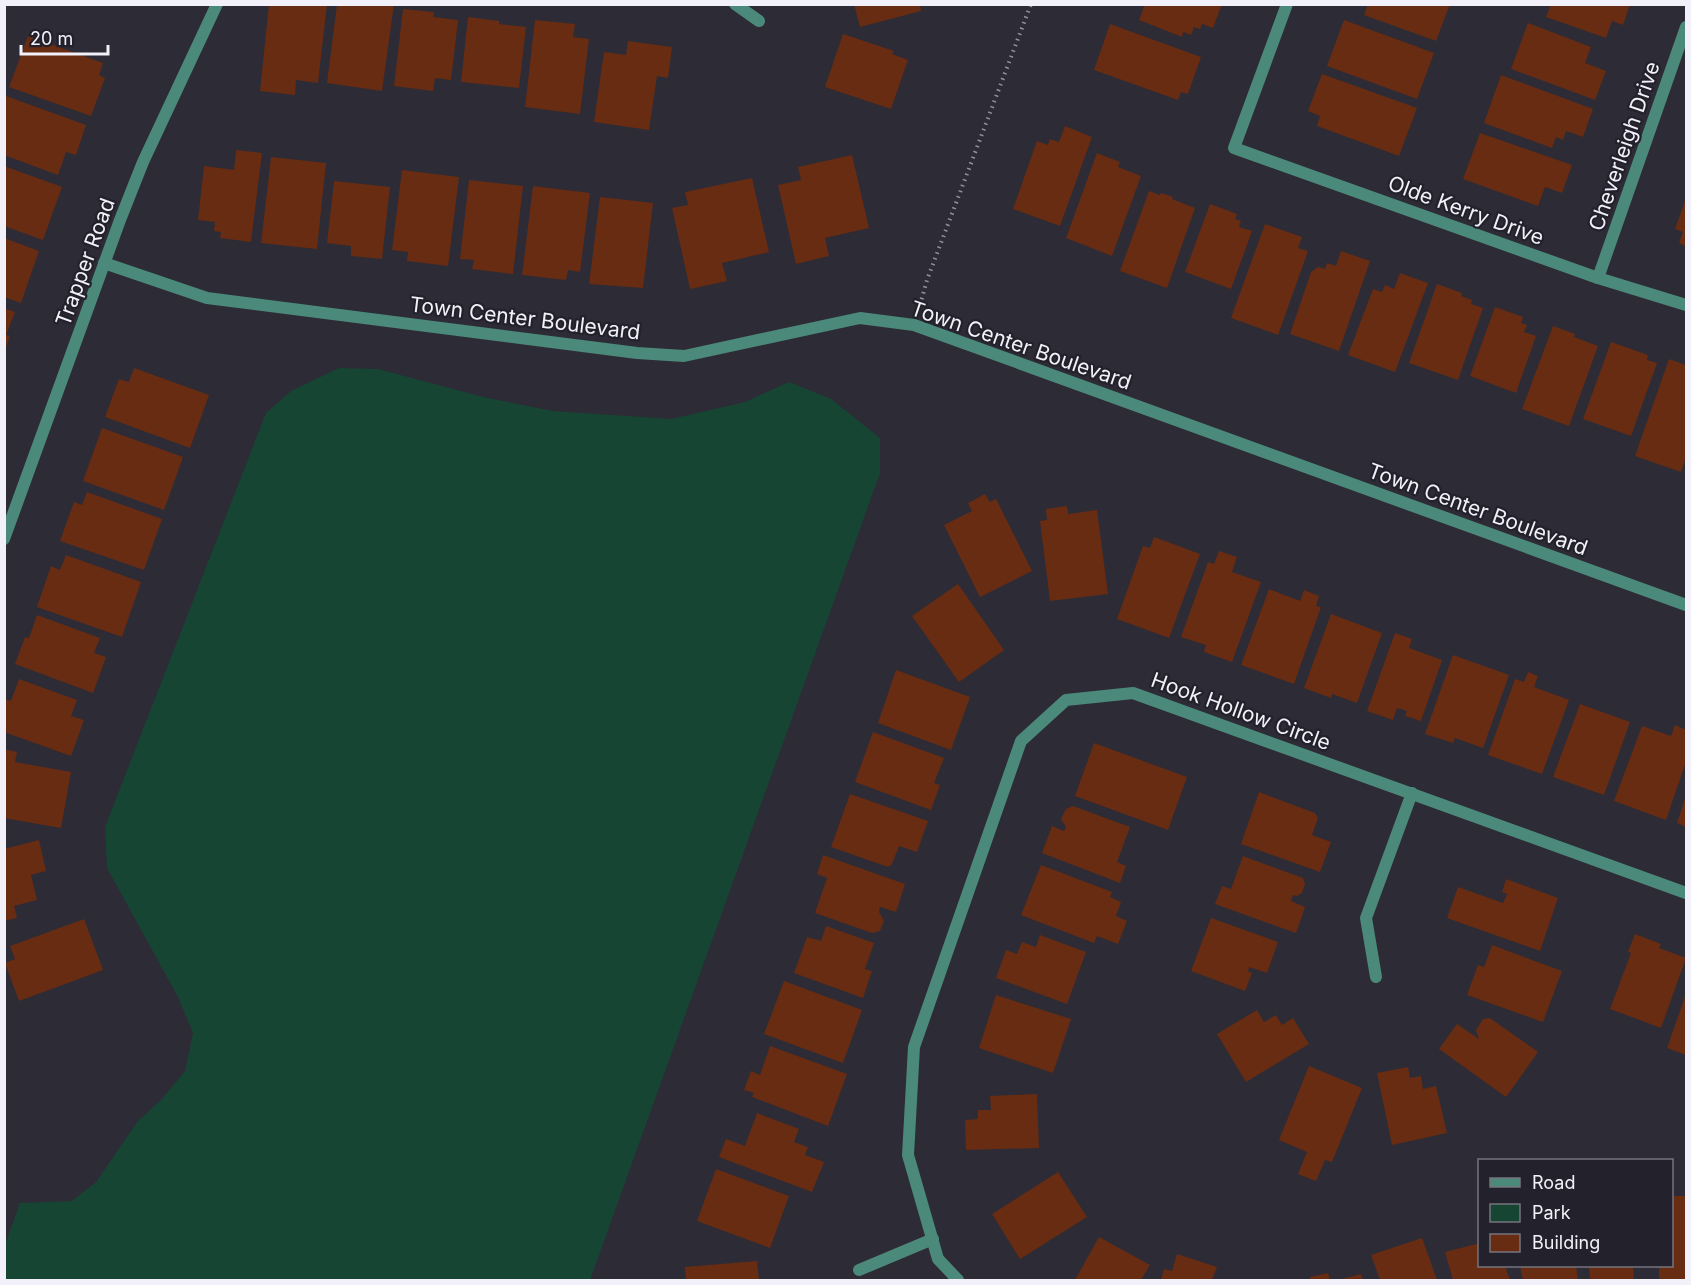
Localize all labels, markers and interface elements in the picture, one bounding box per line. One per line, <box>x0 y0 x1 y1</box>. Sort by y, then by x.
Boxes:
scale bar <box>21 18 108 56</box>
text: 20 m <box>30 28 73 49</box>
street label: Cheverleigh Drive <box>1583 58 1665 234</box>
street label: Olde Kerry Drive <box>1385 170 1547 250</box>
street label: Trapper Road <box>50 195 120 329</box>
street label: Town Center Boulevard <box>408 291 642 345</box>
street label: Town Center Boulevard <box>907 295 1135 395</box>
street label: Town Center Boulevard <box>1365 458 1591 560</box>
street label: Hook Hollow Circle <box>1148 667 1334 755</box>
legend <box>1478 1159 1673 1267</box>
text: Road <box>1532 1172 1575 1193</box>
text: Park <box>1532 1202 1571 1223</box>
text: Building <box>1532 1232 1600 1253</box>

